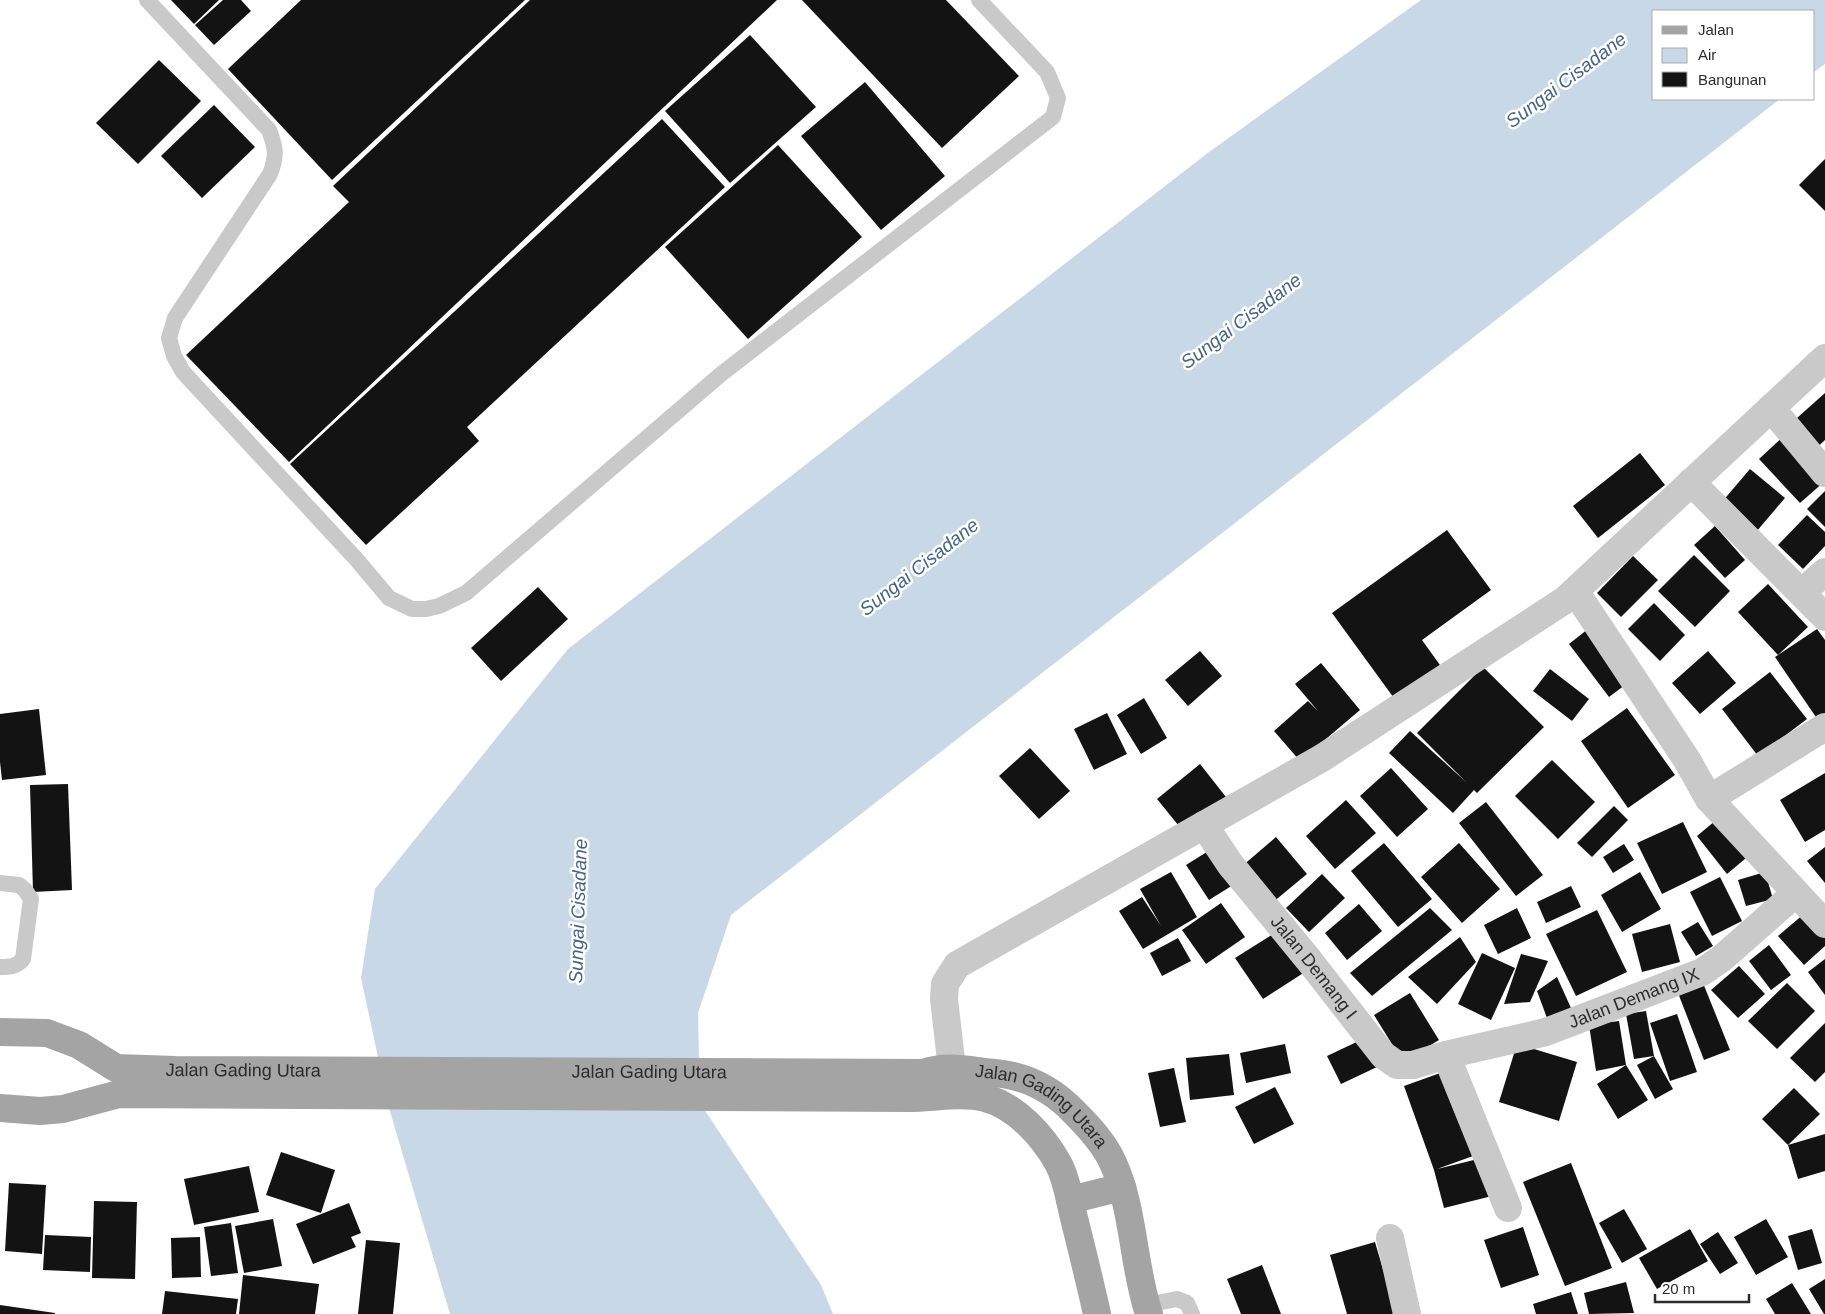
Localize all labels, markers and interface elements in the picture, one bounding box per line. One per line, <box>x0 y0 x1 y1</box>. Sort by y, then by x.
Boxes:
legend <box>1652 10 1815 100</box>
text: Jalan <box>1698 21 1734 38</box>
water label: Sungai Cisadane <box>1502 28 1630 132</box>
text: Air <box>1698 46 1716 63</box>
text: Bangunan <box>1698 71 1766 88</box>
water label: Sungai Cisadane <box>1177 269 1305 373</box>
water label: Sungai Cisadane <box>856 514 982 620</box>
water label: Sungai Cisadane <box>565 838 591 984</box>
street label: Jalan Demang I <box>1267 912 1361 1023</box>
street label: Jalan Demang IX <box>1566 964 1702 1032</box>
street label: Jalan Gading Utara <box>165 1060 322 1081</box>
street label: Jalan Gading Utara <box>974 1061 1112 1153</box>
street label: Jalan Gading Utara <box>572 1062 728 1082</box>
scale bar <box>1655 1272 1749 1304</box>
text: 20 m <box>1662 1280 1695 1297</box>

